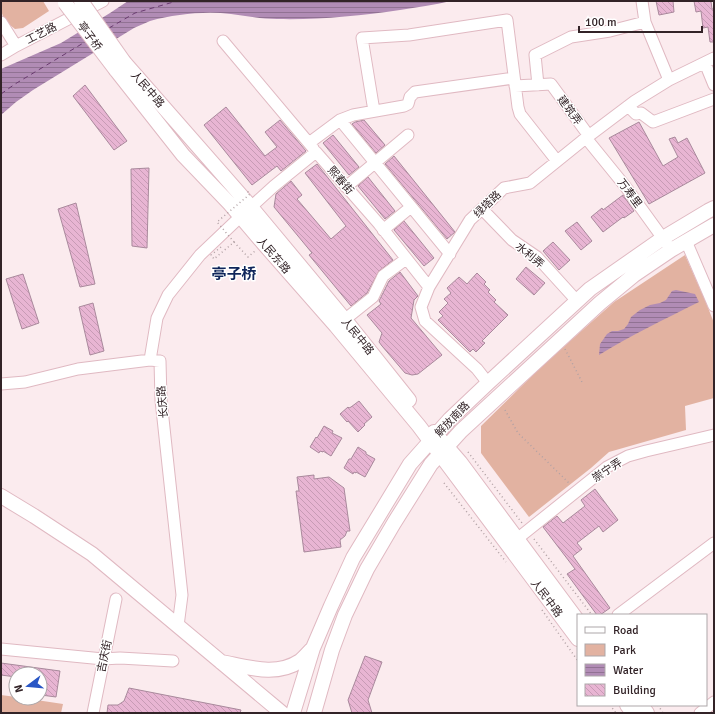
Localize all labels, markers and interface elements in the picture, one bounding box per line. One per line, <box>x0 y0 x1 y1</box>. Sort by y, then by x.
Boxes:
scale bar <box>579 8 702 34</box>
text: 100 m <box>585 15 617 30</box>
street label: 亭子桥 <box>74 19 105 53</box>
street label: 工艺路 <box>24 20 59 47</box>
street label: 人民中路 <box>128 68 167 110</box>
street label: 建筑弄 <box>555 93 585 127</box>
street label: 熙春街 <box>325 164 356 197</box>
street label: 万寿里 <box>614 176 645 210</box>
street label: 绿塔路 <box>471 188 504 220</box>
street label: 人民东路 <box>254 234 293 276</box>
street label: 水利弄 <box>513 240 546 271</box>
district label: 亭子桥 <box>211 265 257 283</box>
street label: 人民中路 <box>339 315 377 358</box>
street label: 长庆路 <box>155 385 170 419</box>
street label: 解放南路 <box>432 399 472 440</box>
street label: 崇宁弄 <box>590 456 625 485</box>
street label: 人民中路 <box>528 577 565 620</box>
legend <box>577 614 707 706</box>
text: Road <box>613 623 639 638</box>
street label: 吉庆街 <box>95 639 114 674</box>
text: Park <box>613 643 636 658</box>
text: Water <box>613 663 644 678</box>
north arrow <box>8 666 48 706</box>
text: N <box>12 683 26 694</box>
text: Building <box>613 683 656 698</box>

